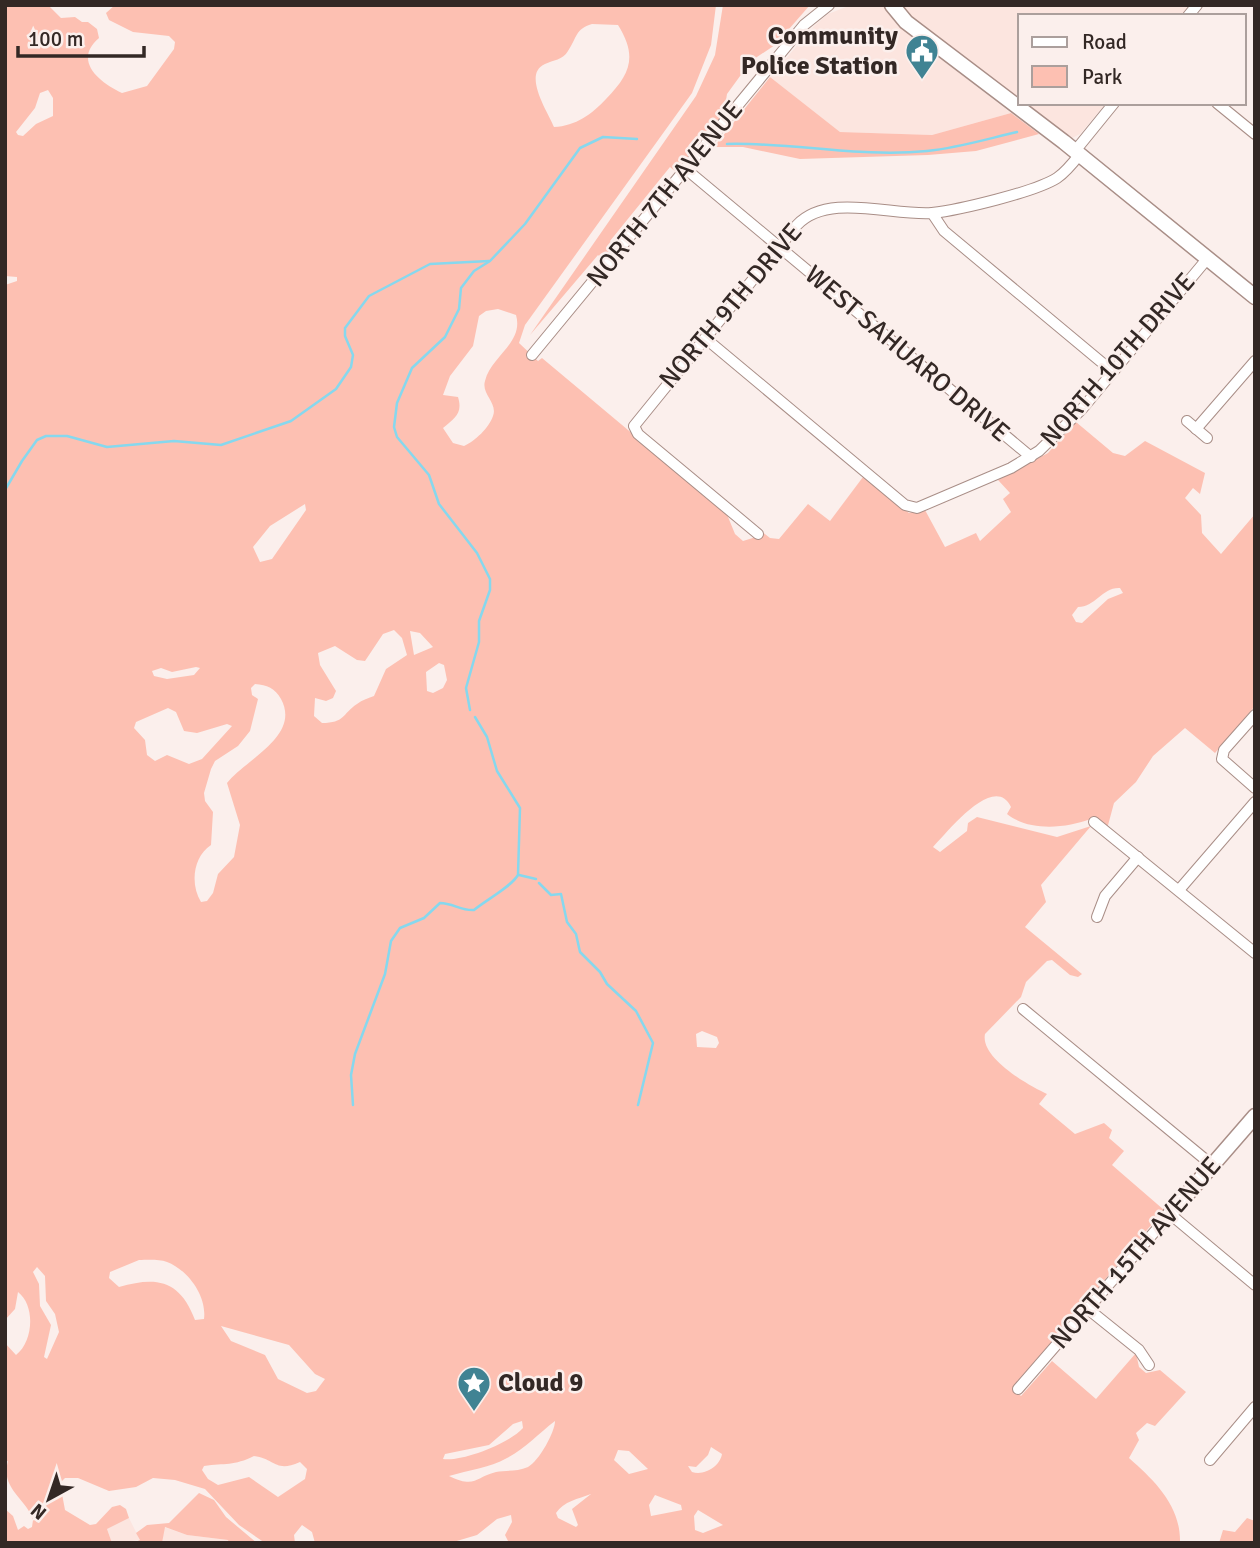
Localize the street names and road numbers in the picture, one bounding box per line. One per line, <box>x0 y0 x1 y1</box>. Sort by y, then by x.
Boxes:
street label: NORTH 7TH AVENUE <box>580 94 750 294</box>
street label: NORTH 9TH DRIVE <box>653 217 809 395</box>
street label: WEST SAHUARO DRIVE <box>798 259 1016 449</box>
street label: NORTH 10TH DRIVE <box>1034 266 1202 454</box>
street label: NORTH 15TH AVENUE <box>1044 1150 1228 1356</box>

